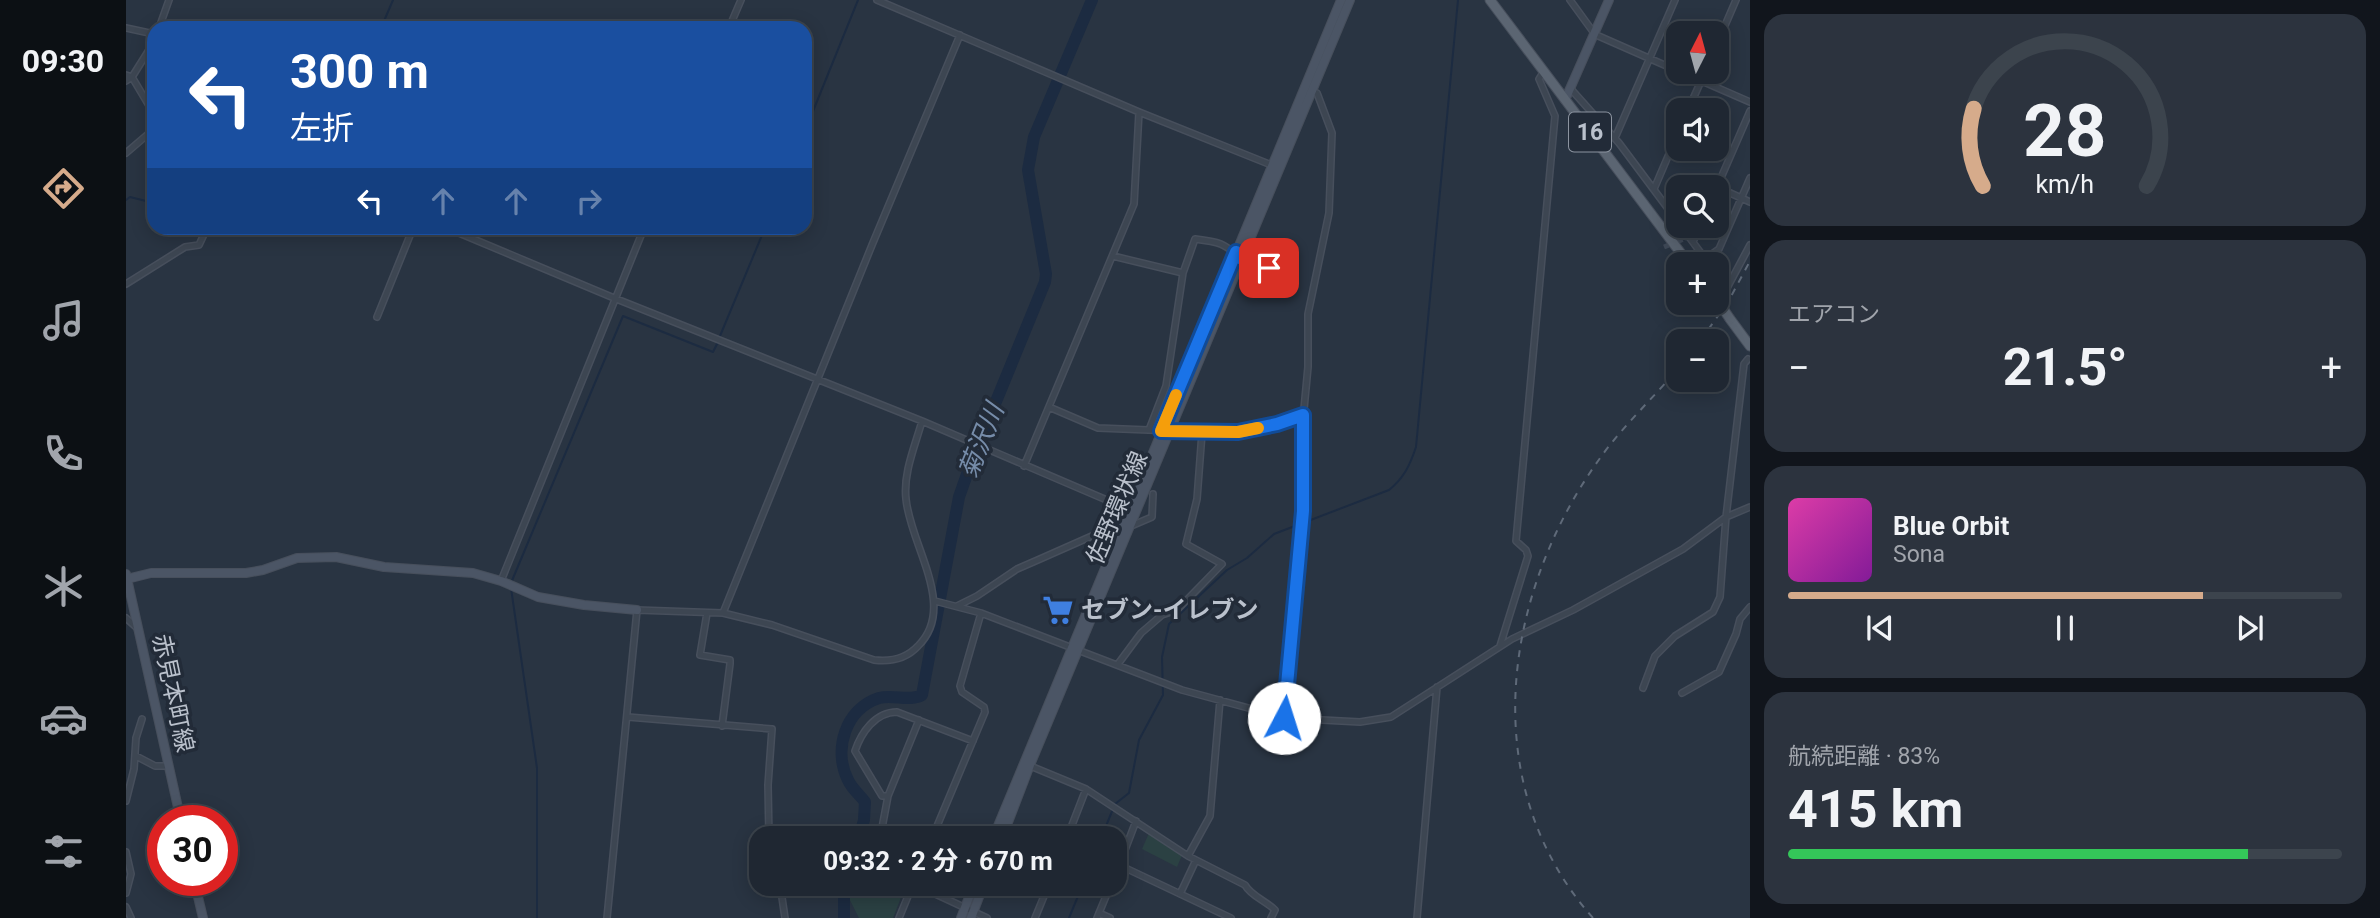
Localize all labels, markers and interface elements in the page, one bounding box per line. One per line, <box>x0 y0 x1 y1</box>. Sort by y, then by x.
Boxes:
north arrow <box>1666 21 1729 84</box>
map controls <box>1666 21 1729 392</box>
text: 09:30 <box>22 42 104 80</box>
text: 300 m <box>290 43 429 100</box>
icon: left <box>175 49 266 140</box>
text: 28 <box>2023 88 2107 174</box>
button: sound <box>1666 98 1729 161</box>
text: 左折 <box>290 109 354 147</box>
road number: 16 <box>1569 113 1611 152</box>
icon: directions <box>39 164 88 213</box>
text: km/h <box>2036 170 2094 199</box>
button: search <box>1666 175 1729 238</box>
icon: left <box>351 182 389 220</box>
icon: ahead <box>424 182 462 220</box>
icon: ahead <box>497 182 535 220</box>
icon: right <box>570 182 608 220</box>
pin <box>1239 238 1299 298</box>
icon: arrive <box>1250 249 1288 287</box>
button: + <box>1666 252 1729 315</box>
icon: music <box>39 296 88 345</box>
text: エアコン <box>1788 301 1880 328</box>
button: − <box>1666 329 1729 392</box>
text: 21.5° <box>2003 337 2128 398</box>
text: − <box>1788 346 1810 390</box>
text: + <box>2320 346 2342 390</box>
water label: 菊沢川 <box>952 396 1011 483</box>
icon: phone <box>39 429 88 478</box>
street label: 佐野環状線 <box>1081 447 1153 569</box>
text: Blue Orbit <box>1893 511 2009 541</box>
text: Sona <box>1893 541 1945 568</box>
icon: climate <box>39 562 88 611</box>
supermarket icon: セブン-イレブン <box>1041 593 1075 627</box>
place label: セブン-イレブン <box>1081 596 1258 624</box>
icon: previous <box>1861 609 1899 647</box>
icon: pause <box>2046 609 2084 647</box>
icon: next <box>2231 609 2269 647</box>
street label: 赤見本町線 <box>147 631 199 755</box>
position arrow <box>1247 681 1321 755</box>
icon: car <box>39 694 88 743</box>
text: 航続距離 · 83% <box>1788 743 1940 770</box>
text: 415 km <box>1788 779 1963 840</box>
speed limit sign: 30 <box>147 805 238 896</box>
icon: filters <box>39 827 88 876</box>
text: 09:32 · 2 分 · 670 m <box>823 846 1053 876</box>

